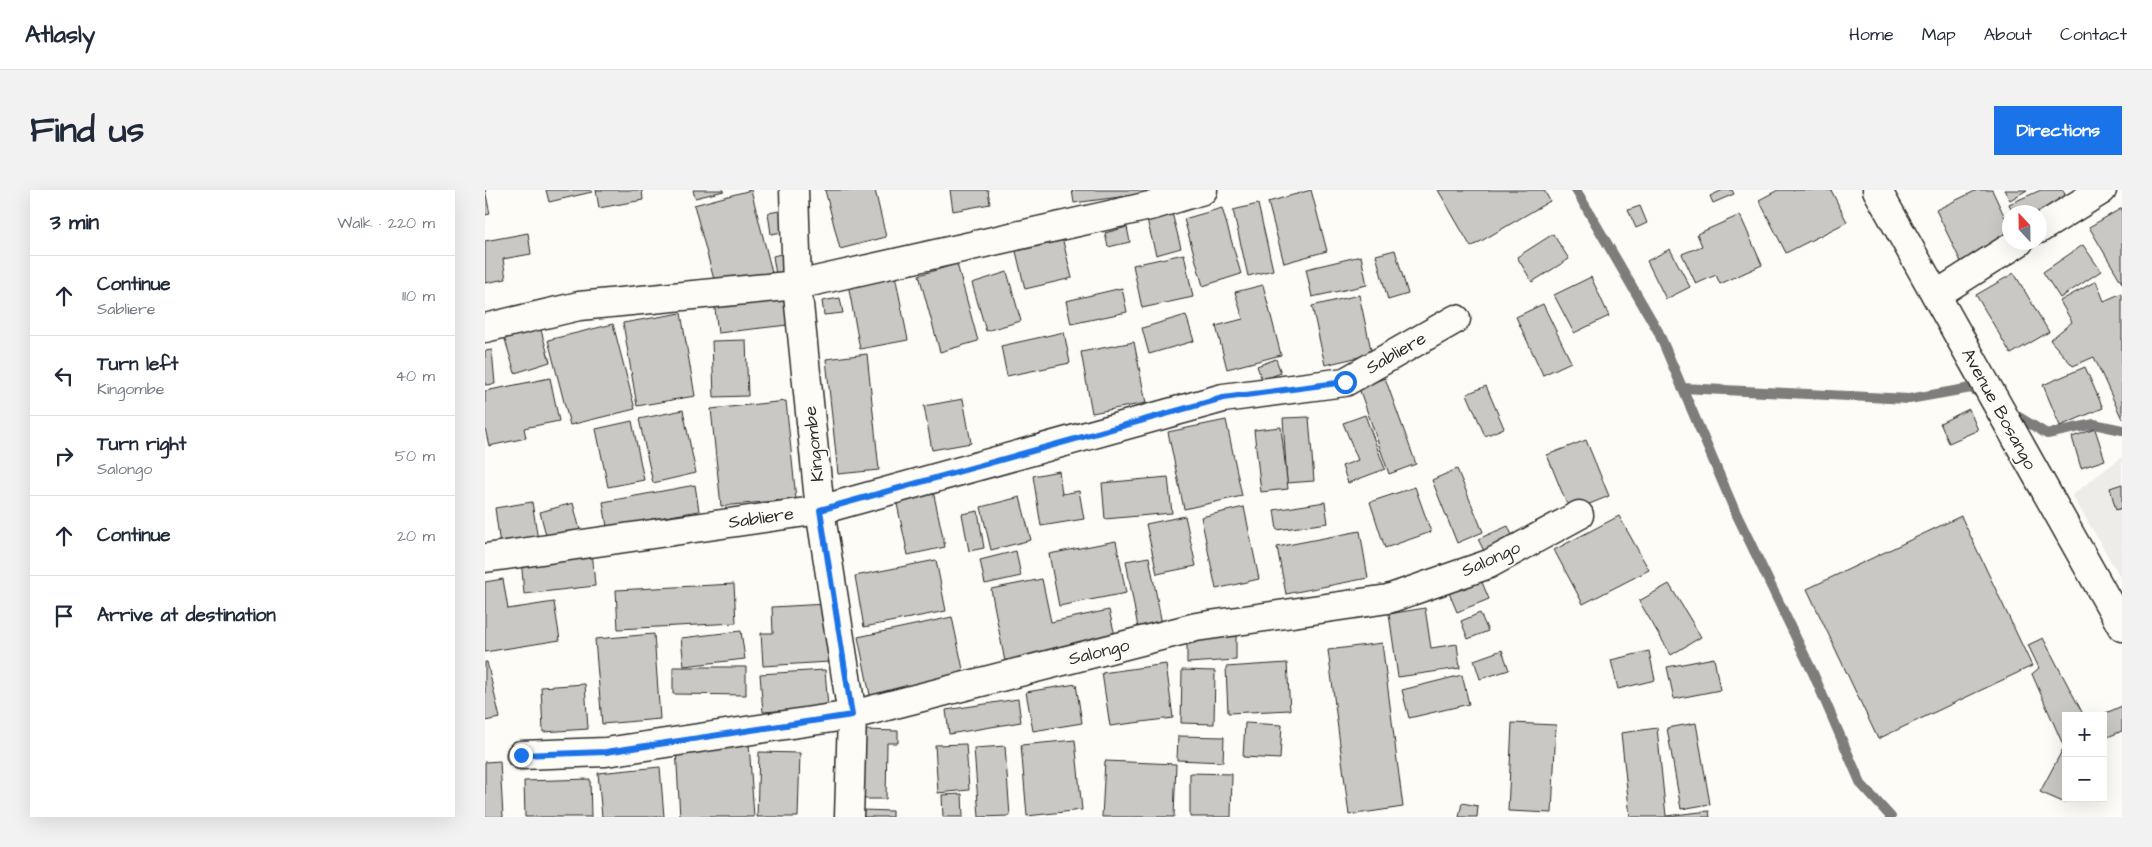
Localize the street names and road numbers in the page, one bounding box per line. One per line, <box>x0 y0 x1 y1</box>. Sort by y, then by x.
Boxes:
street label: Sabliere <box>1361 326 1431 380</box>
street label: Avenue Bosango <box>1954 344 2043 475</box>
street label: Kingombe <box>798 405 831 483</box>
street label: Sabliere <box>727 501 796 535</box>
street label: Salongo <box>1458 535 1525 584</box>
street label: Salongo <box>1066 632 1132 673</box>

